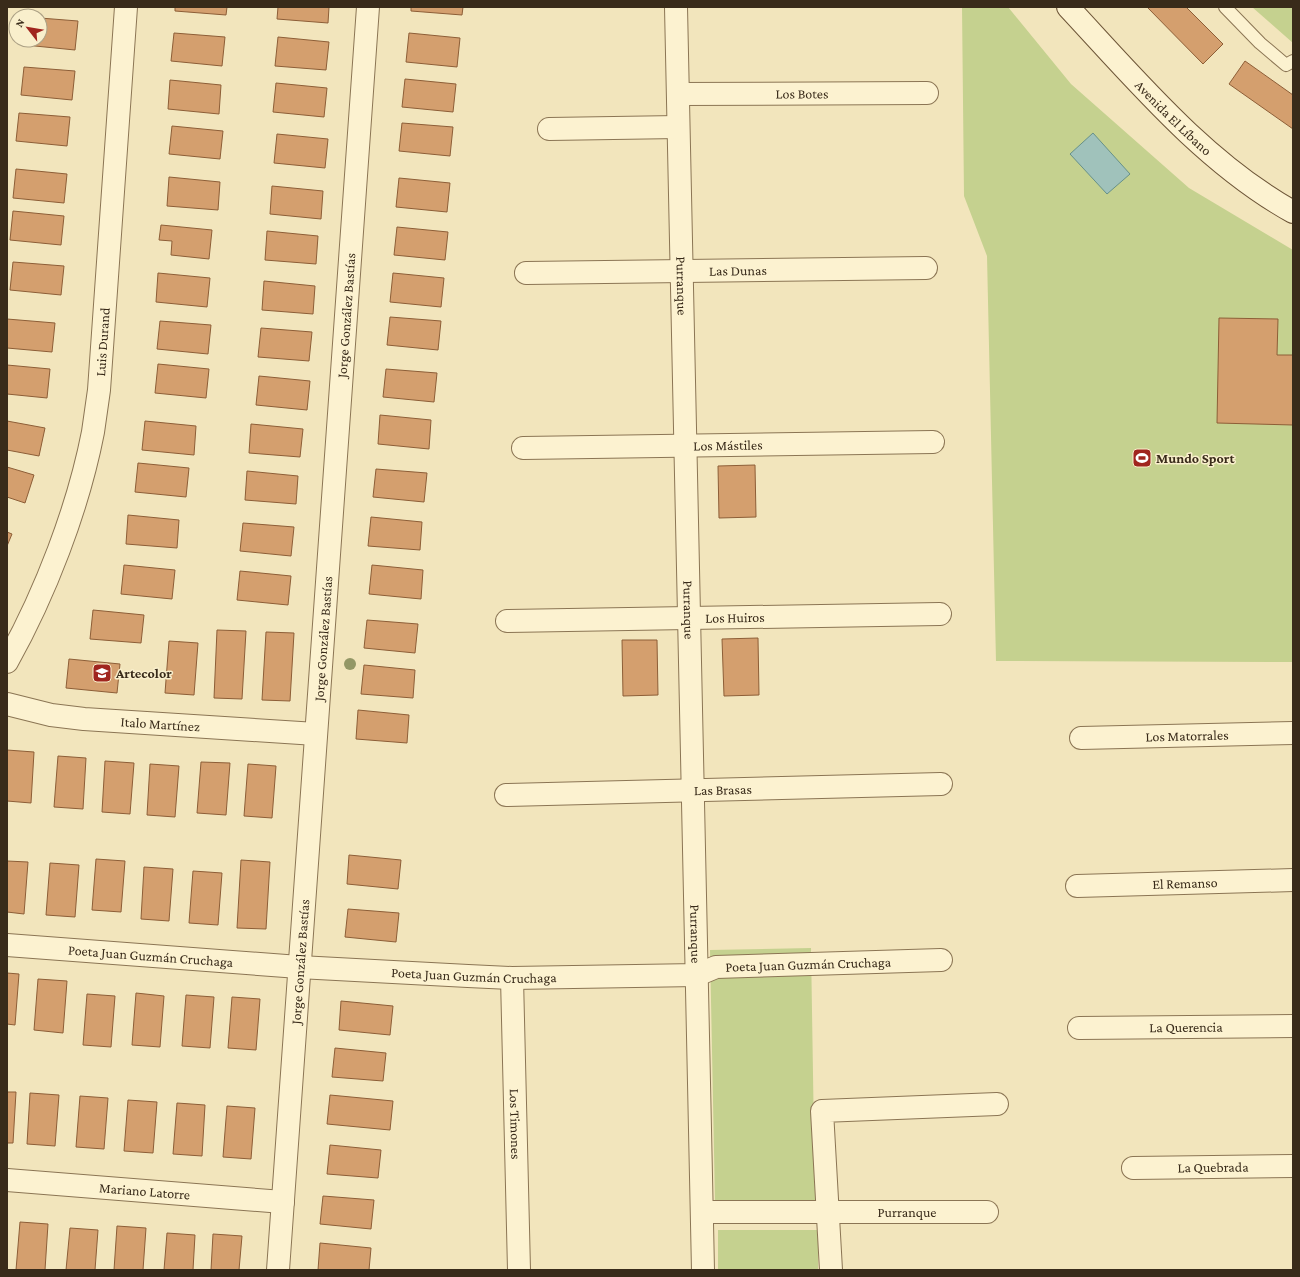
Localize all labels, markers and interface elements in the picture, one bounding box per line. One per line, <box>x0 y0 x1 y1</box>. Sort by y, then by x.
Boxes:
north arrow <box>8 8 48 48</box>
text: N <box>12 16 27 29</box>
street label: Avenida El Líbano <box>1132 77 1215 159</box>
street label: Los Botes <box>776 85 828 102</box>
street label: Jorge González Bastías <box>333 252 358 381</box>
street label: Purranque <box>673 256 691 316</box>
street label: Las Dunas <box>709 262 767 279</box>
street label: Luis Durand <box>92 306 113 377</box>
street label: Los Mástiles <box>693 436 763 454</box>
sports icon: Mundo Sport <box>1131 447 1153 469</box>
place label: Mundo Sport <box>1156 450 1235 466</box>
street label: Jorge González Bastías <box>310 575 335 704</box>
street label: Purranque <box>680 580 698 639</box>
street label: Los Huiros <box>705 609 765 626</box>
school or university icon: Artecolor <box>91 662 113 684</box>
place label: Artecolor <box>115 665 172 681</box>
street label: Italo Martínez <box>120 713 201 734</box>
street label: Los Matorrales <box>1145 727 1229 744</box>
street label: Las Brasas <box>694 781 752 798</box>
street label: El Remanso <box>1152 874 1218 892</box>
street label: Jorge González Bastías <box>287 899 312 1027</box>
street label: Purranque <box>687 904 704 963</box>
street label: Poeta Juan Guzmán Cruchaga <box>67 942 234 970</box>
street label: Poeta Juan Guzmán Cruchaga <box>725 954 892 975</box>
street label: Poeta Juan Guzmán Cruchaga <box>391 964 557 986</box>
street label: La Querencia <box>1149 1019 1223 1035</box>
street label: Los Timones <box>507 1088 524 1160</box>
street label: La Quebrada <box>1177 1159 1249 1175</box>
street label: Mariano Latorre <box>98 1179 191 1203</box>
street label: Purranque <box>878 1204 936 1220</box>

